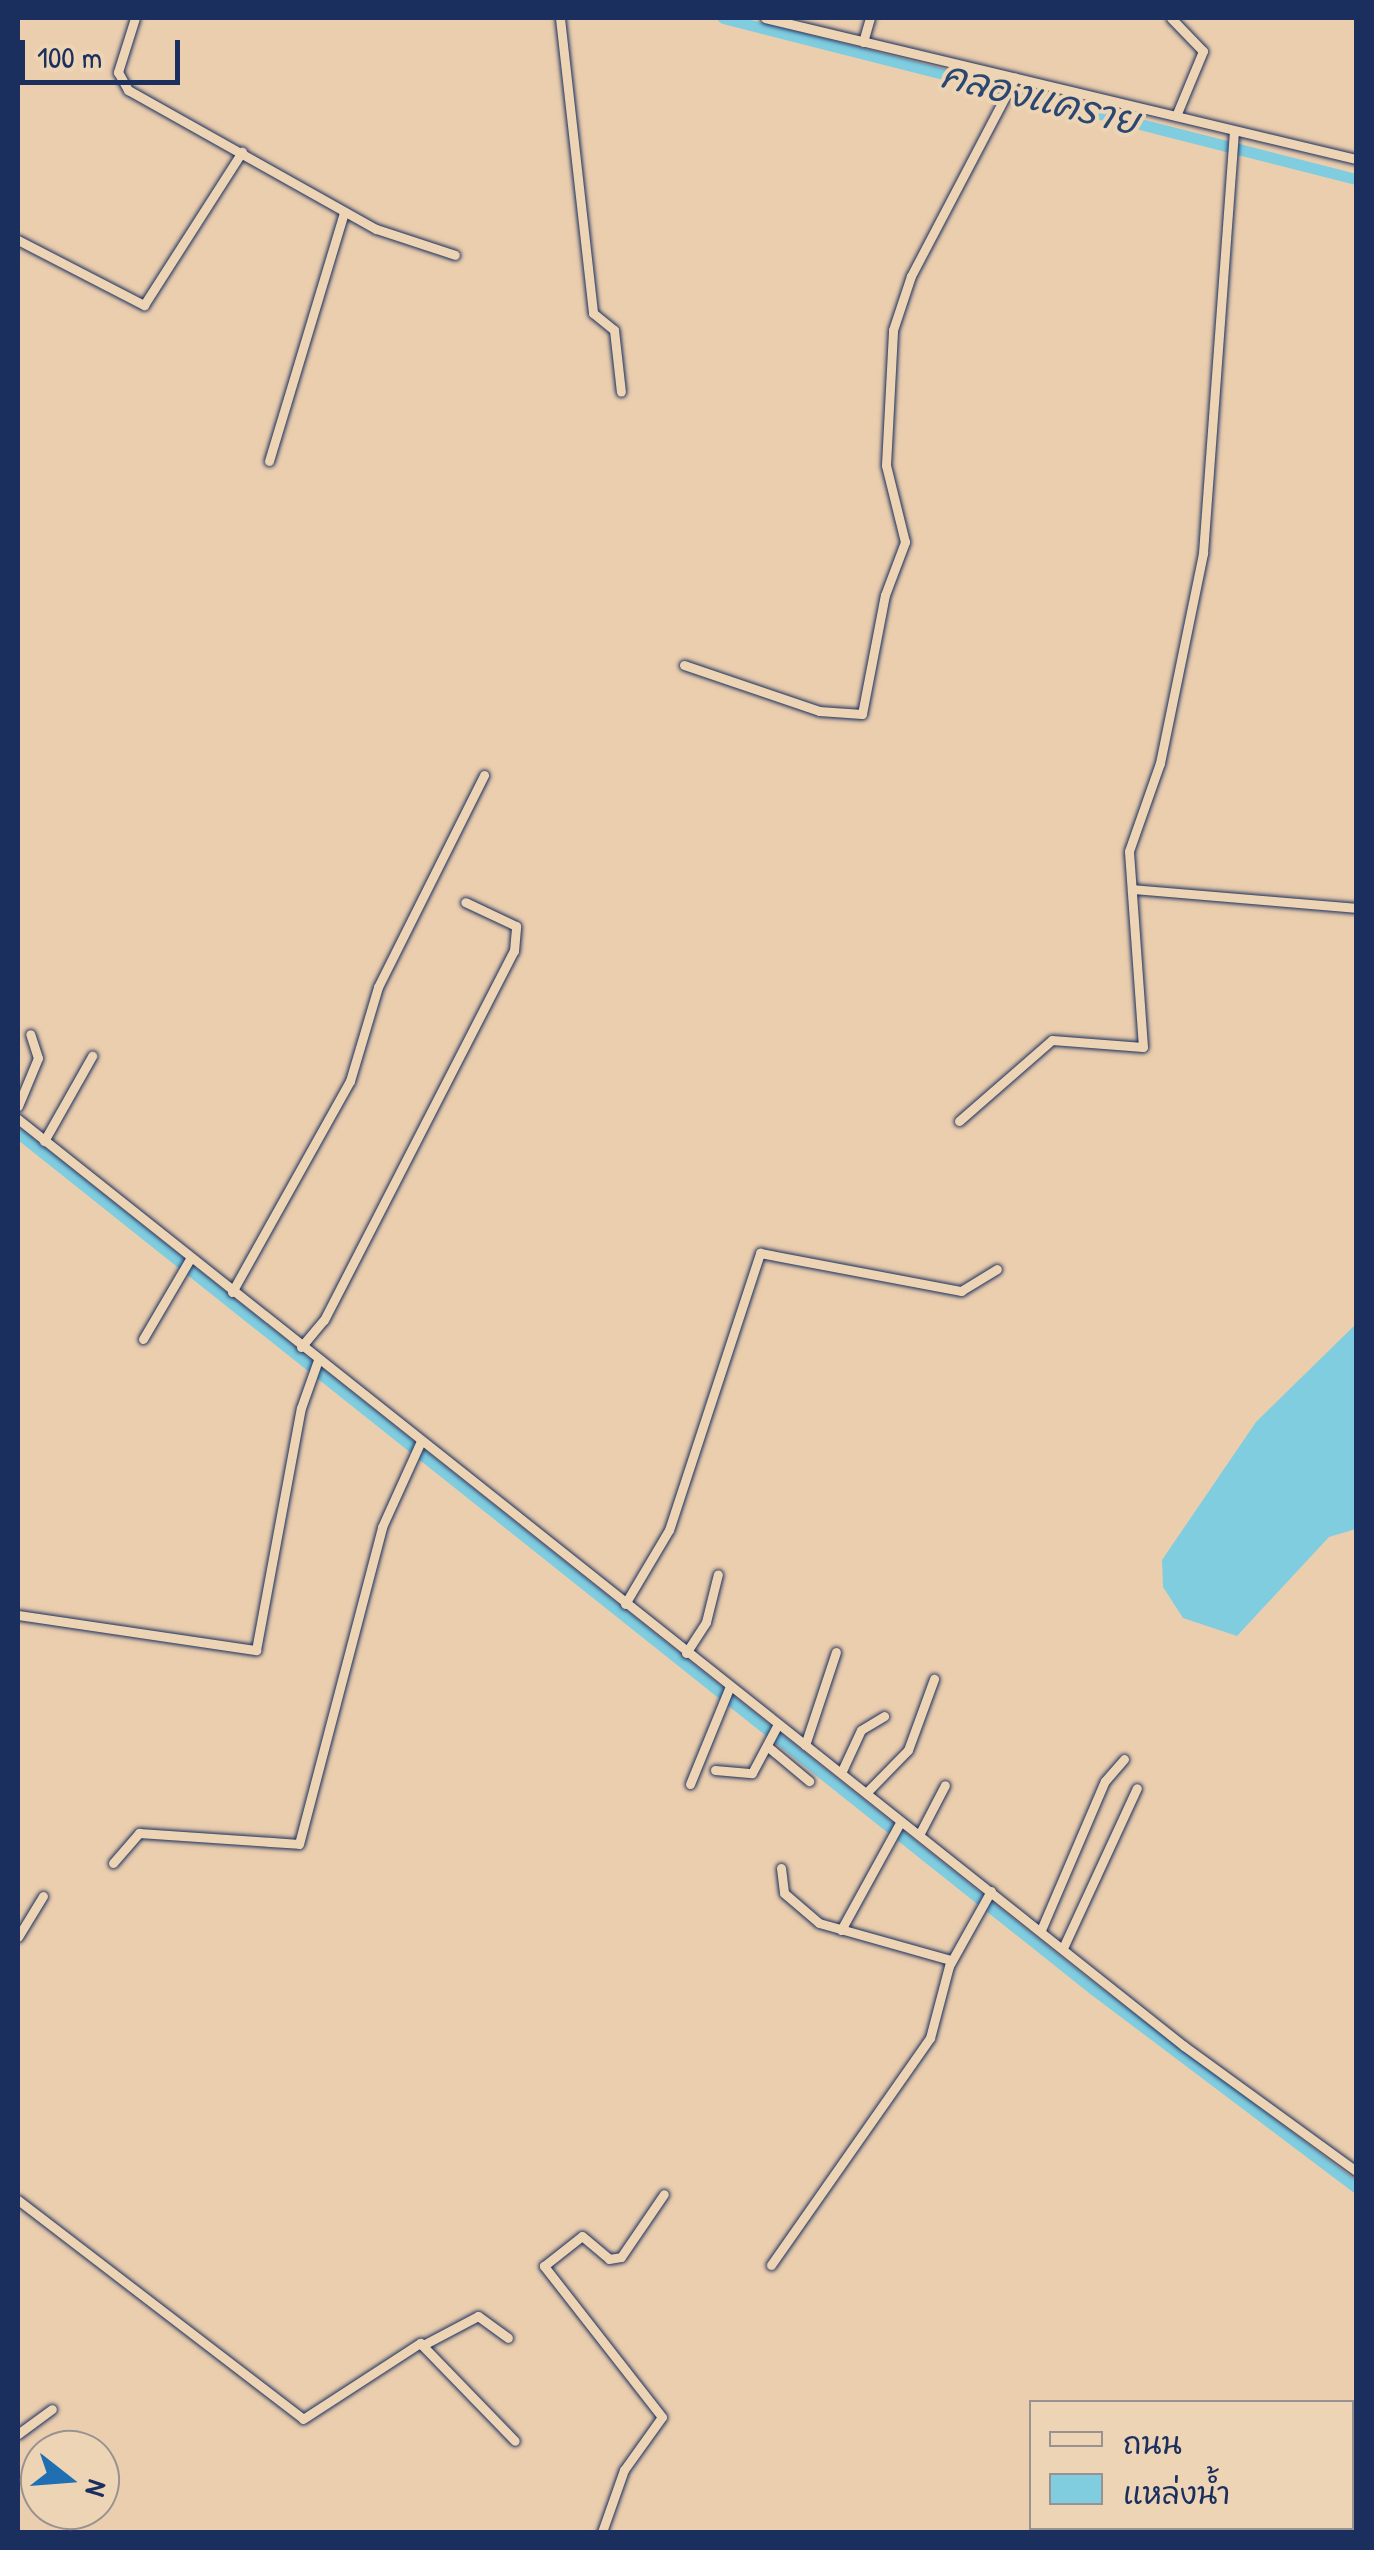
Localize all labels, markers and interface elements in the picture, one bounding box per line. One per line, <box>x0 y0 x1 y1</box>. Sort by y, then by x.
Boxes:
scale bar <box>25 20 185 82</box>
text: 100 m <box>37 37 102 77</box>
water label: คลองเเคราย <box>937 51 1143 145</box>
legend <box>1029 2400 1354 2530</box>
text: ถนน <box>1123 2423 1182 2463</box>
north arrow <box>20 2430 120 2530</box>
text: แหล่งน้ำ <box>1123 2473 1230 2513</box>
text: N <box>76 2476 117 2501</box>

